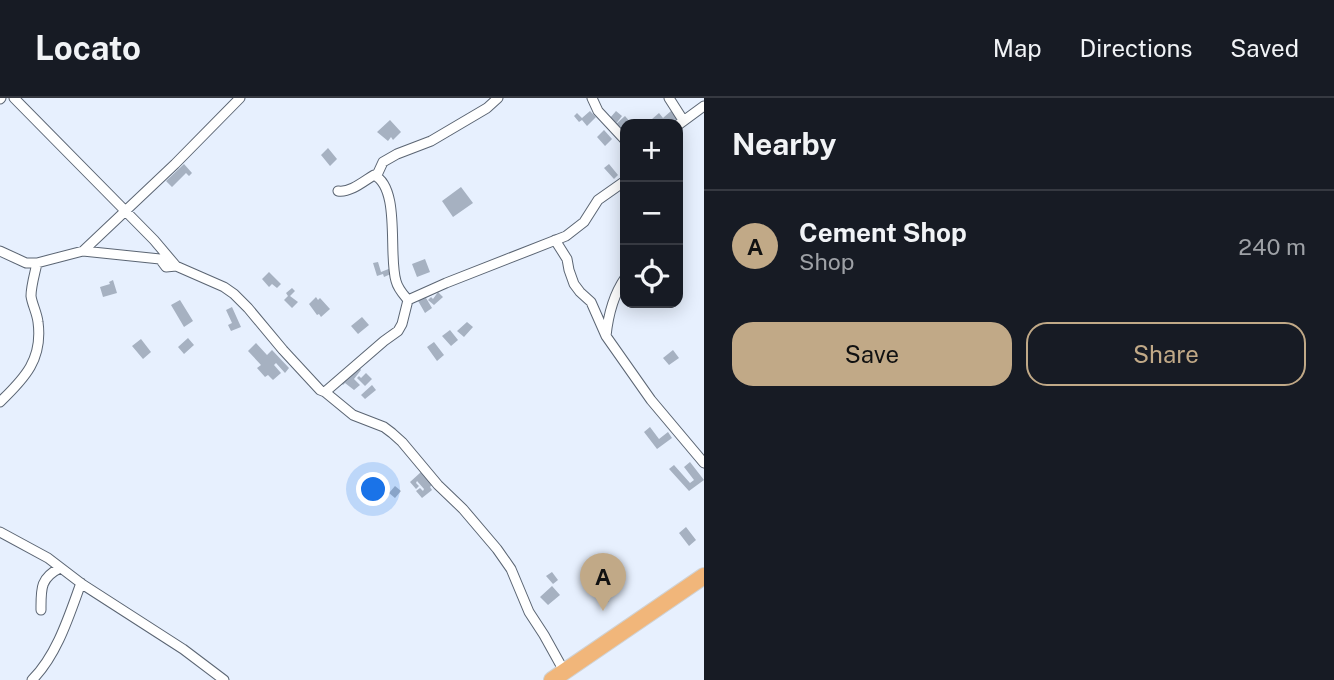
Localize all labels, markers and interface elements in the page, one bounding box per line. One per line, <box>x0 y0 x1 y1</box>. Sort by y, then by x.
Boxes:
text: Locato <box>35 29 141 67</box>
text: Map <box>993 34 1042 62</box>
text: Directions <box>1080 34 1192 62</box>
text: Saved <box>1230 34 1299 62</box>
map controls <box>620 119 683 308</box>
button: + <box>620 119 683 182</box>
text: Nearby <box>732 126 836 162</box>
button: − <box>620 182 683 245</box>
text: Cement Shop <box>799 217 967 248</box>
text: A <box>747 233 763 260</box>
text: 240 m <box>1238 233 1306 260</box>
button: locate <box>620 245 683 308</box>
text: Shop <box>799 248 854 275</box>
button: Save <box>732 322 1012 386</box>
button: Share <box>1026 322 1306 386</box>
your location <box>356 472 390 506</box>
pin: A <box>580 553 626 611</box>

